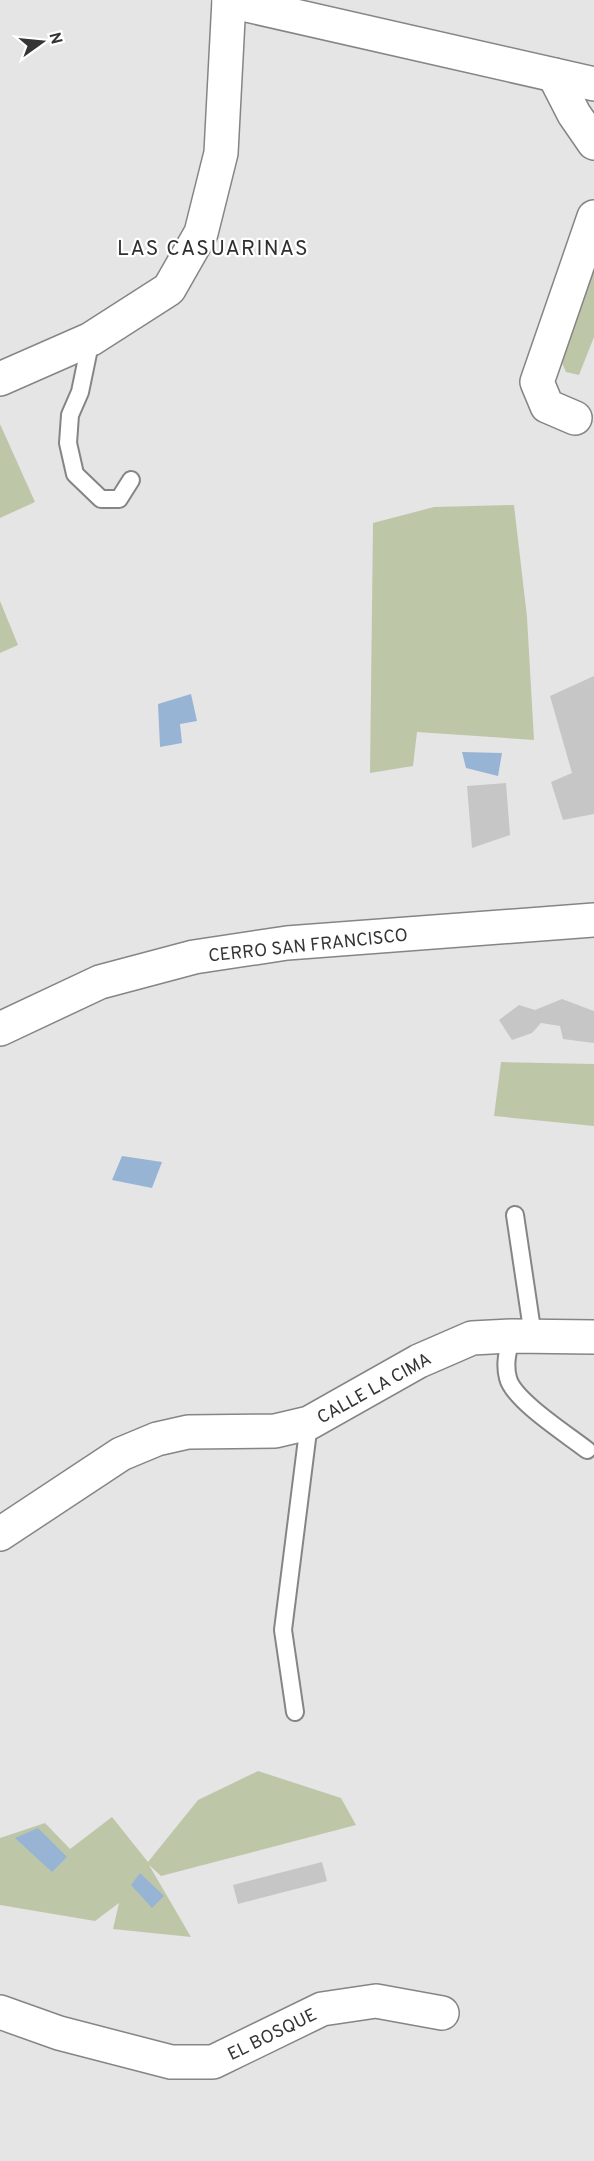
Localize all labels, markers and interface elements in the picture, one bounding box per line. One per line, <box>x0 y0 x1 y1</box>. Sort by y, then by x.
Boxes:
north arrow <box>12 12 72 72</box>
text: N <box>43 30 66 47</box>
district label: LAS CASUARINAS <box>117 236 309 263</box>
street label: CERRO SAN FRANCISCO <box>207 925 409 968</box>
street label: CALLE LA CIMA <box>314 1348 436 1430</box>
street label: EL BOSQUE <box>224 2004 321 2067</box>

